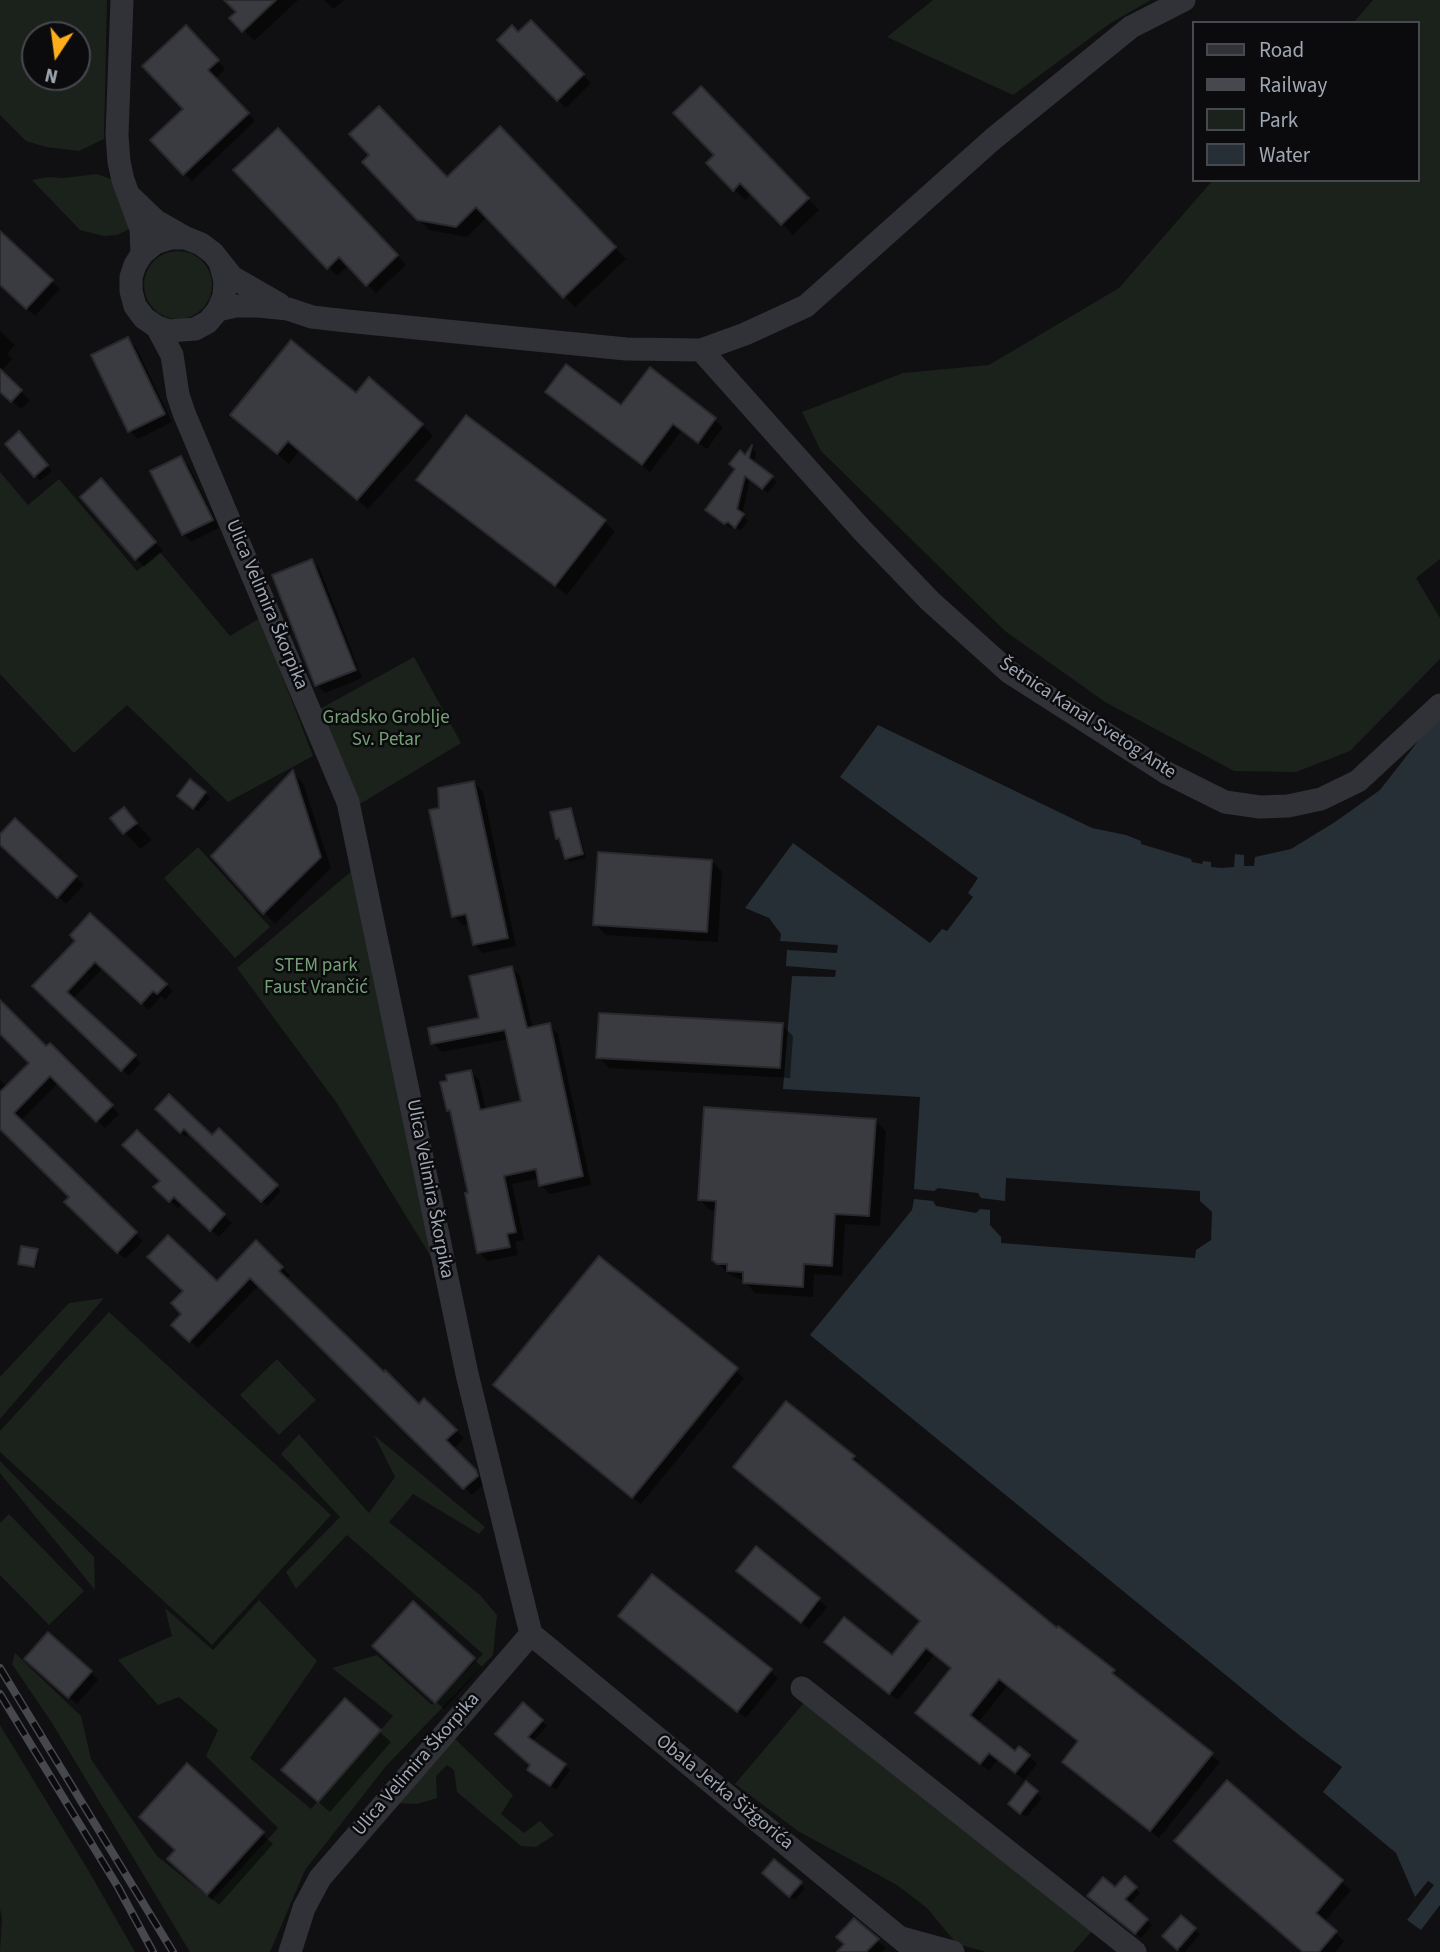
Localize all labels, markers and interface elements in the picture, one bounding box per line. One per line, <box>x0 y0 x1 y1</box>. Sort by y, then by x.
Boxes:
north arrow <box>21 21 91 91</box>
legend <box>1192 21 1419 182</box>
text: Road <box>1259 35 1304 65</box>
text: N <box>42 60 61 90</box>
text: Railway <box>1259 70 1327 100</box>
text: Park <box>1259 105 1298 135</box>
text: Water <box>1259 140 1310 170</box>
street label: Ulica Velimira Škorpika <box>220 517 312 693</box>
street label: Šetnica Kanal Svetog Ante <box>994 653 1180 785</box>
park label: Gradsko Groblje Sv. Petar <box>322 708 450 752</box>
park label: STEM park Faust Vrančić <box>264 956 368 1000</box>
street label: Ulica Velimira Škorpika <box>400 1097 458 1281</box>
street label: Ulica Velimira Škorpika <box>349 1689 485 1841</box>
street label: Obala Jerka Šižgorića <box>651 1731 797 1855</box>

